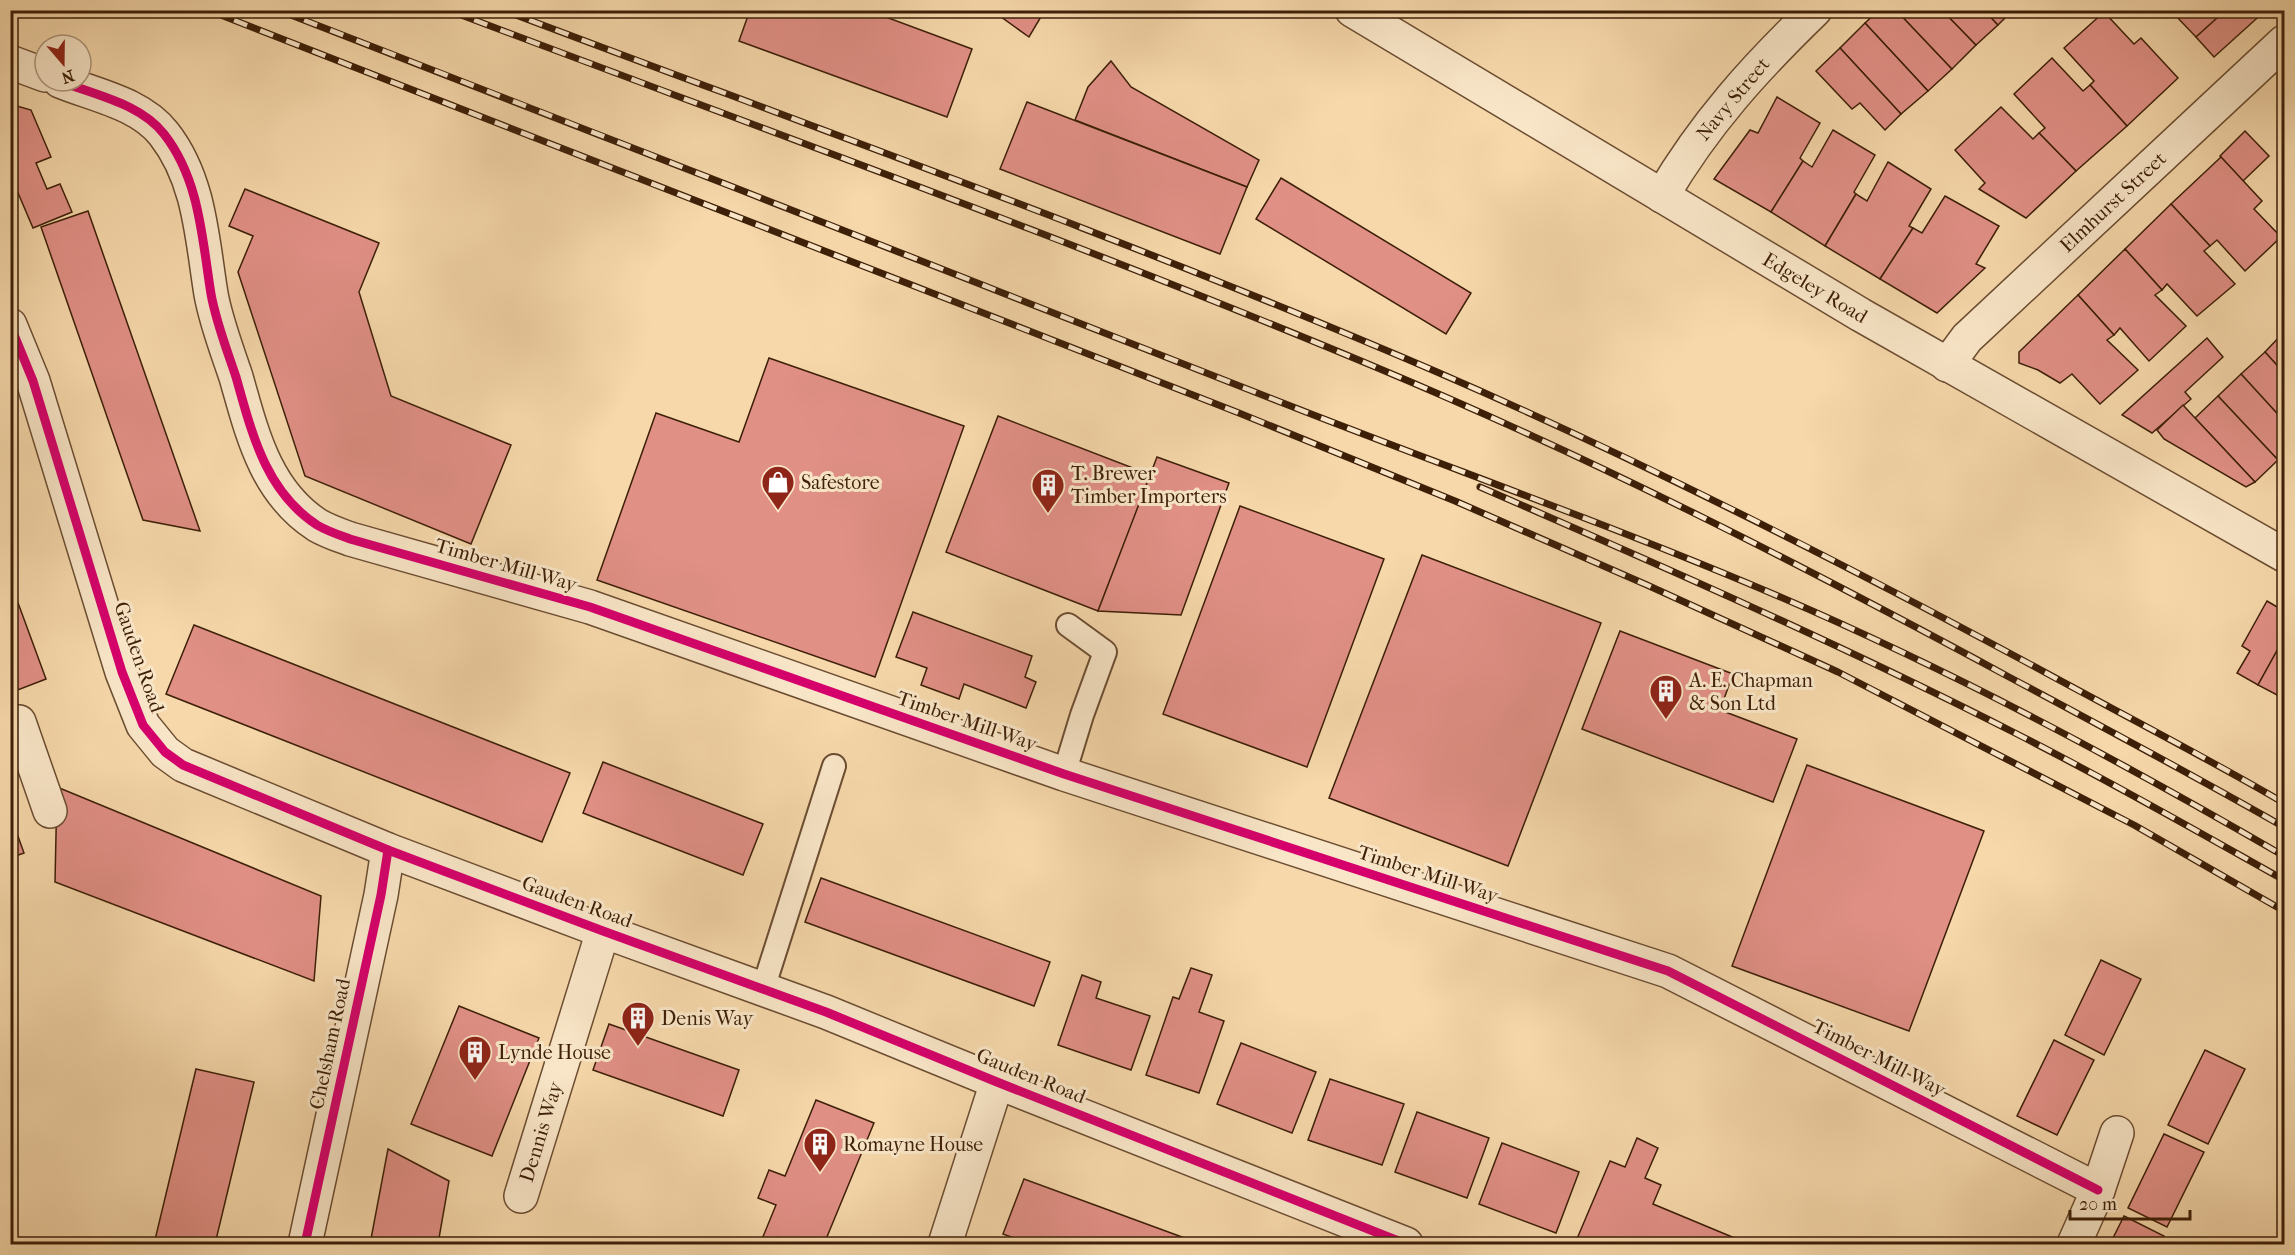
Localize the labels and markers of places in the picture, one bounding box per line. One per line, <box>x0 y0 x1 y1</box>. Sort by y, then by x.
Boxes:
place label: T. Brewer Timber Importers <box>1071 462 1227 508</box>
shop icon: Safestore <box>760 464 796 511</box>
building icon: T. Brewer Timber Importers <box>1030 467 1066 514</box>
place label: Safestore <box>801 471 880 494</box>
place label: A. E. Chapman & Son Ltd <box>1688 669 1813 715</box>
building icon: A. E. Chapman & Son Ltd <box>1648 673 1684 720</box>
building icon: Denis Way <box>620 1000 656 1047</box>
place label: Denis Way <box>661 1007 755 1030</box>
building icon: Lynde House <box>457 1034 493 1081</box>
place label: Lynde House <box>498 1041 611 1064</box>
building icon: Romayne House <box>802 1126 838 1173</box>
place label: Romayne House <box>843 1133 983 1156</box>

